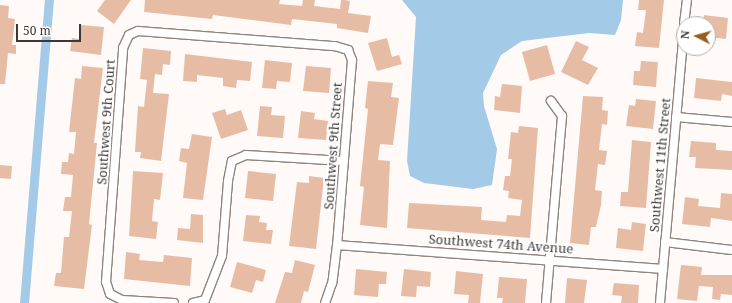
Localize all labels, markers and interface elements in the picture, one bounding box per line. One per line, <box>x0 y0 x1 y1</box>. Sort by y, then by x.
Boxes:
scale bar <box>18 16 83 42</box>
north arrow <box>676 16 716 56</box>
text: 50 m <box>23 22 51 39</box>
text: N <box>677 30 692 40</box>
street label: Southwest 9th Court <box>94 59 118 185</box>
street label: Southwest 9th Street <box>321 82 345 210</box>
street label: Southwest 11th Street <box>646 97 674 233</box>
street label: Southwest 74th Avenue <box>428 231 574 257</box>

